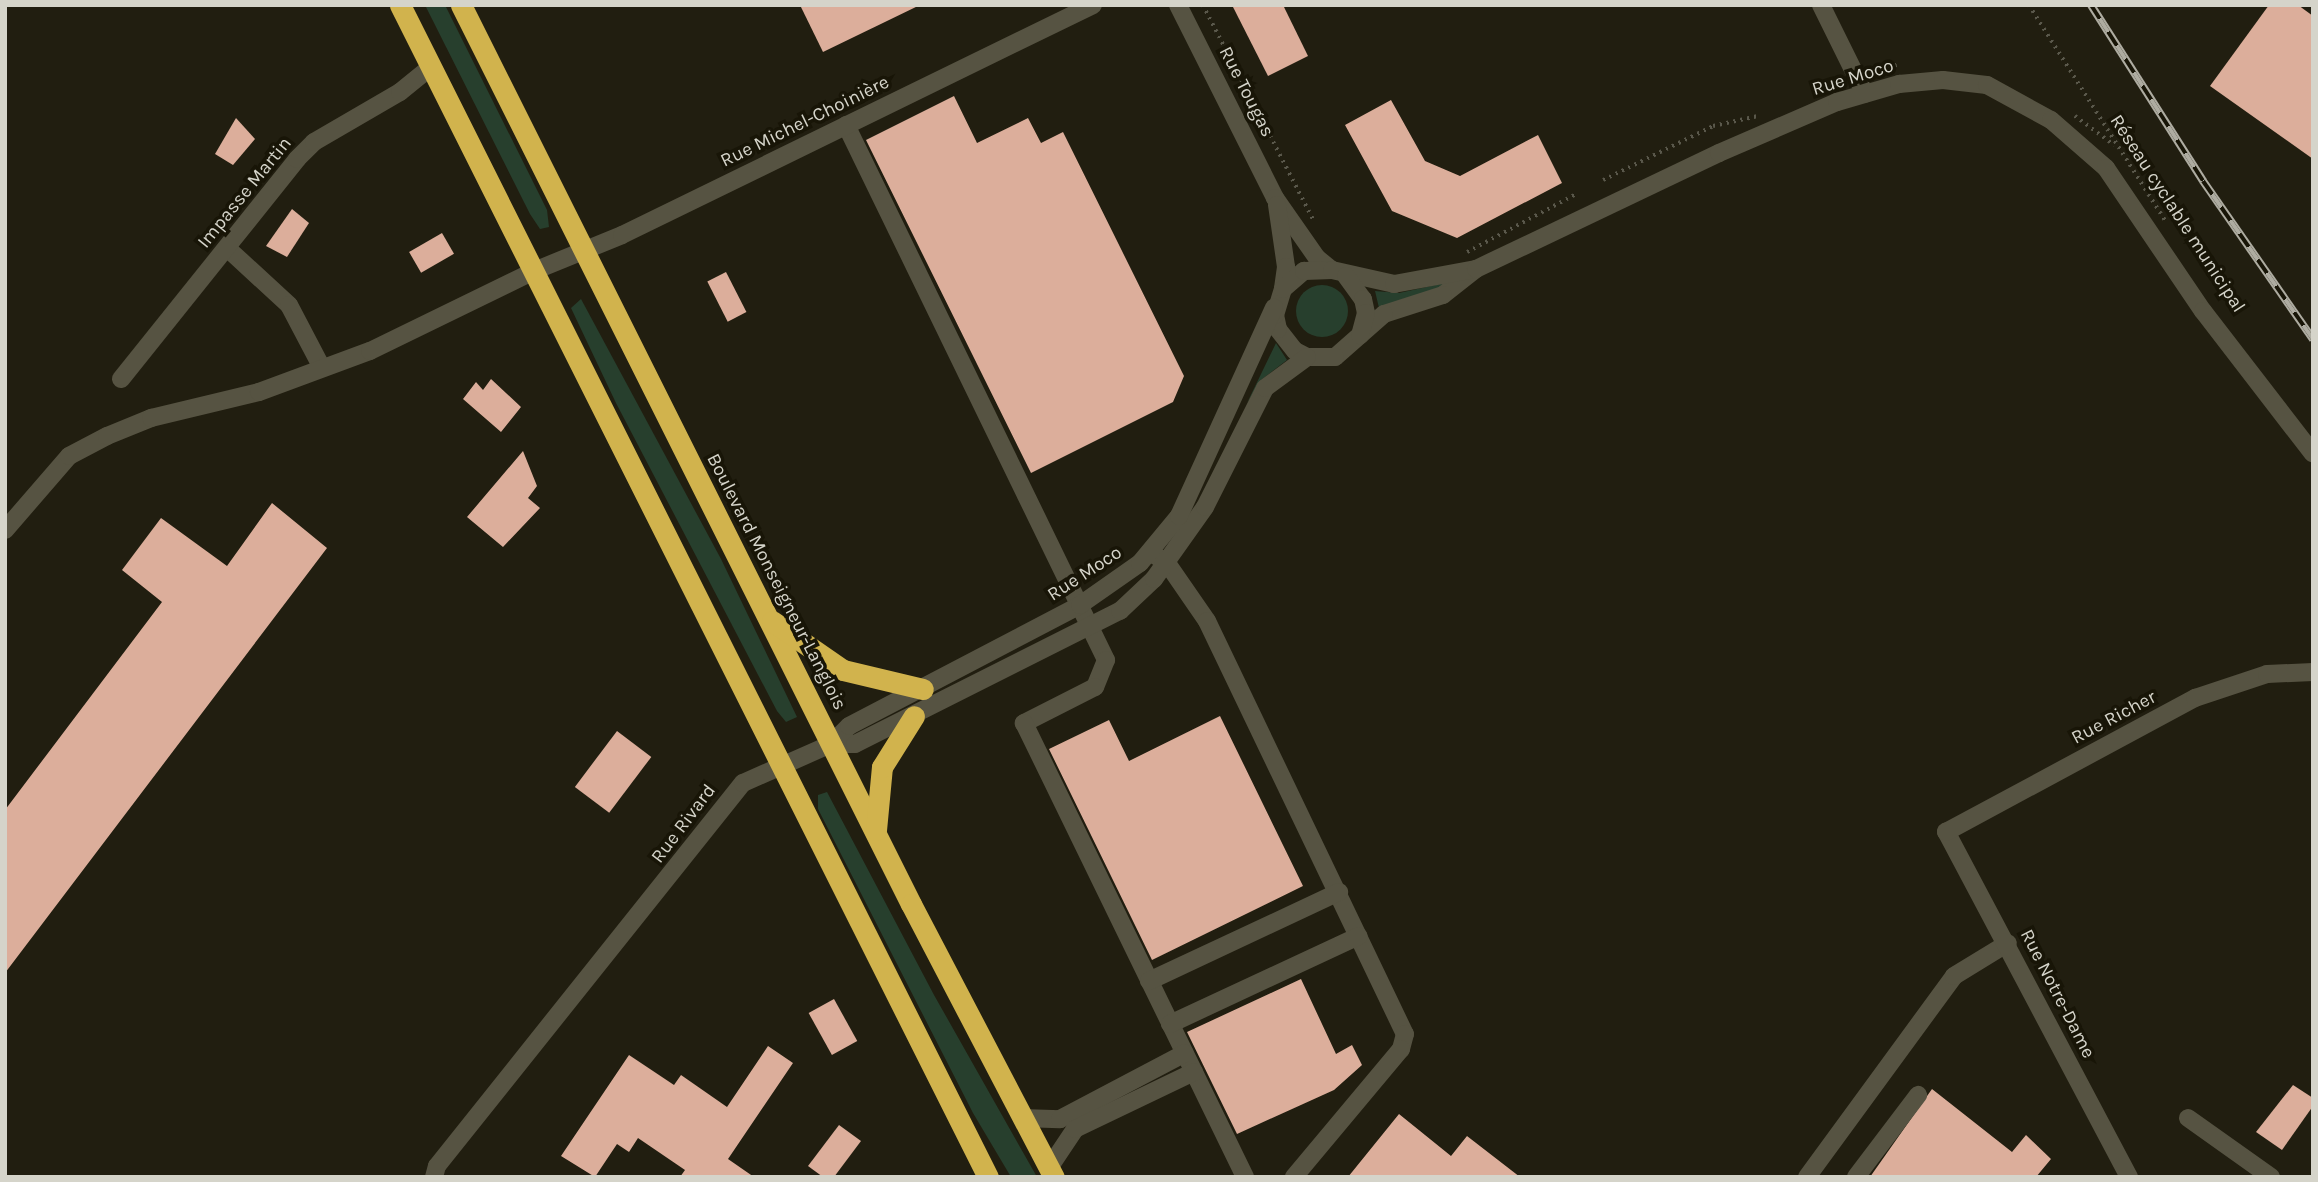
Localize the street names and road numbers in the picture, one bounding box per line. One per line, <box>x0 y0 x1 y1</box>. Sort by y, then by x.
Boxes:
street label: Rue Tougas <box>1213 43 1279 141</box>
street label: Rue Moco <box>1809 55 1897 101</box>
street label: Rue Michel-Choinière <box>717 71 893 173</box>
street label: Réseau cyclable municipal <box>2104 111 2250 317</box>
street label: Impasse Martin <box>193 133 297 253</box>
street label: Boulevard Monseigneur-Langlois <box>701 450 851 714</box>
street label: Rue Moco <box>1044 542 1126 606</box>
street label: Rue Richer <box>2068 686 2160 750</box>
street label: Rue Rivard <box>647 780 721 868</box>
street label: Rue Notre-Dame <box>2015 926 2099 1062</box>

